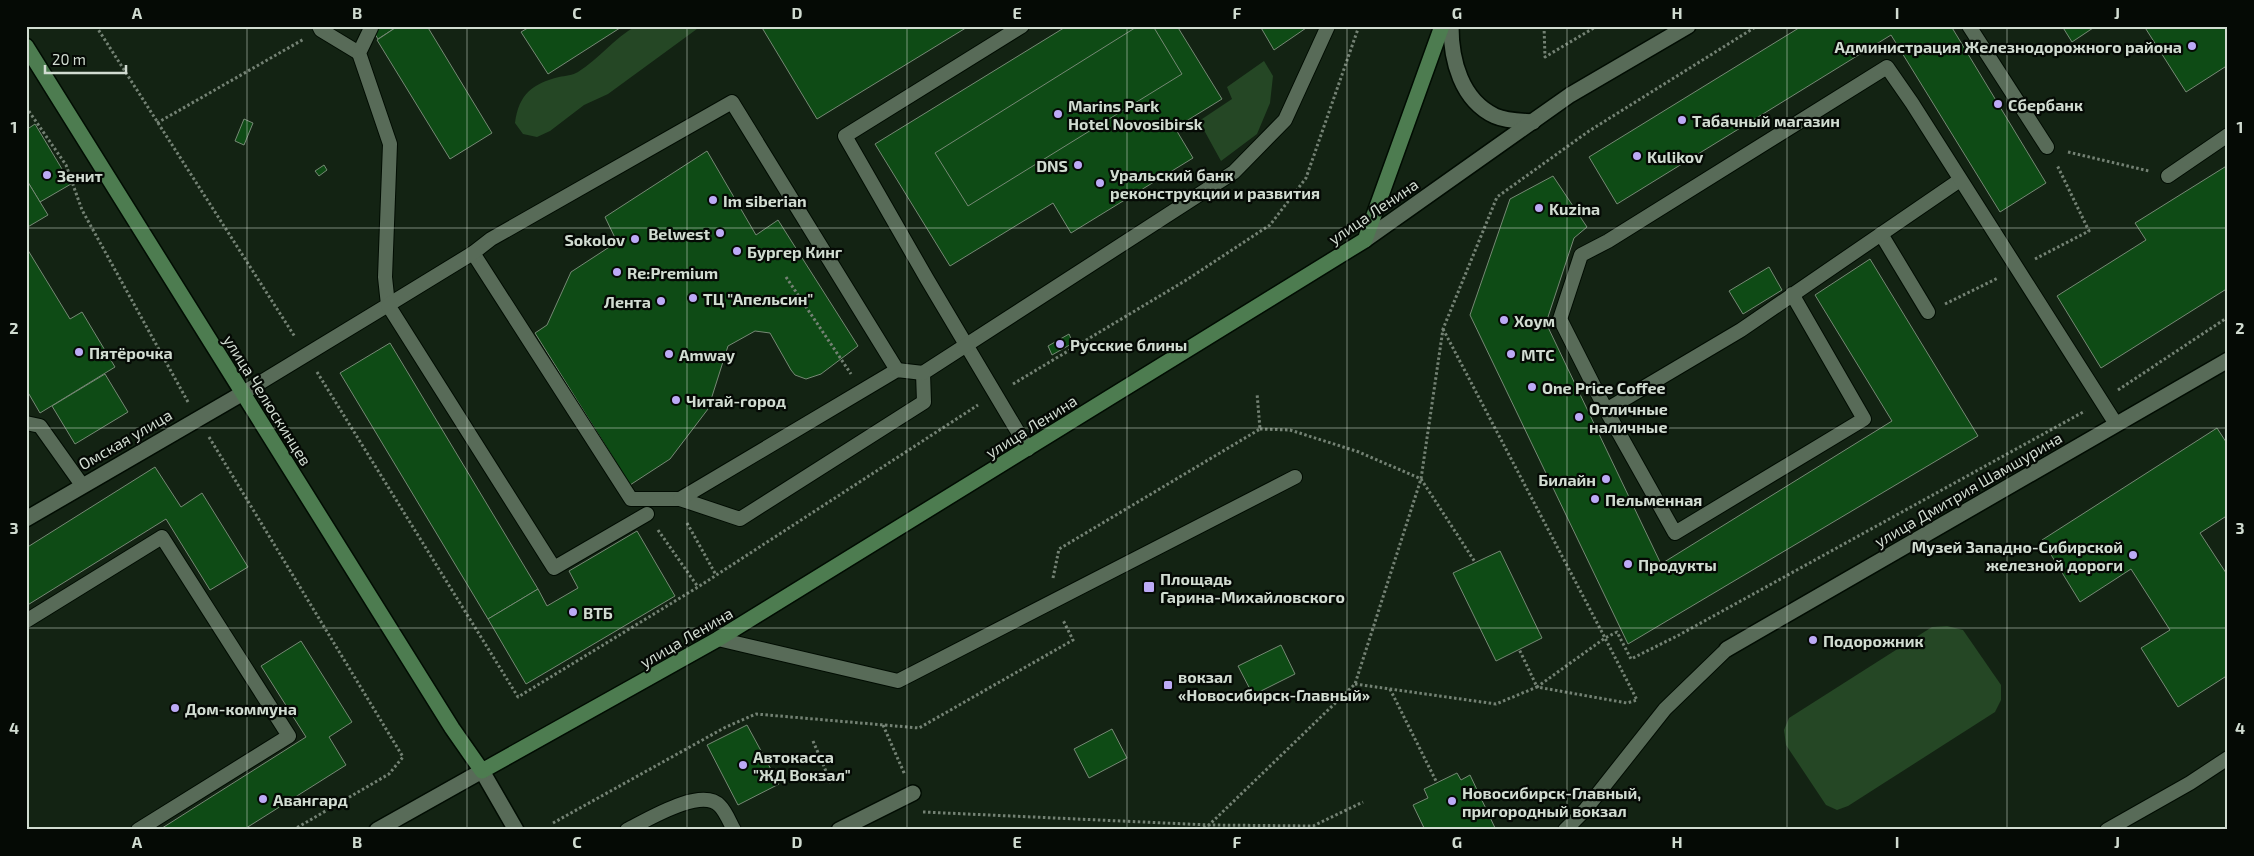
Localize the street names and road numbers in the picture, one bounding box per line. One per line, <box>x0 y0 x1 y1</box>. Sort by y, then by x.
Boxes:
street label: улица Ленина <box>1325 174 1422 249</box>
street label: улица Челюскинцев <box>219 331 316 469</box>
street label: улица Ленина <box>982 390 1081 463</box>
street label: Омская улица <box>75 405 176 474</box>
street label: улица Дмитрия Шамшурина <box>1871 427 2066 551</box>
street label: улица Ленина <box>636 603 736 672</box>

